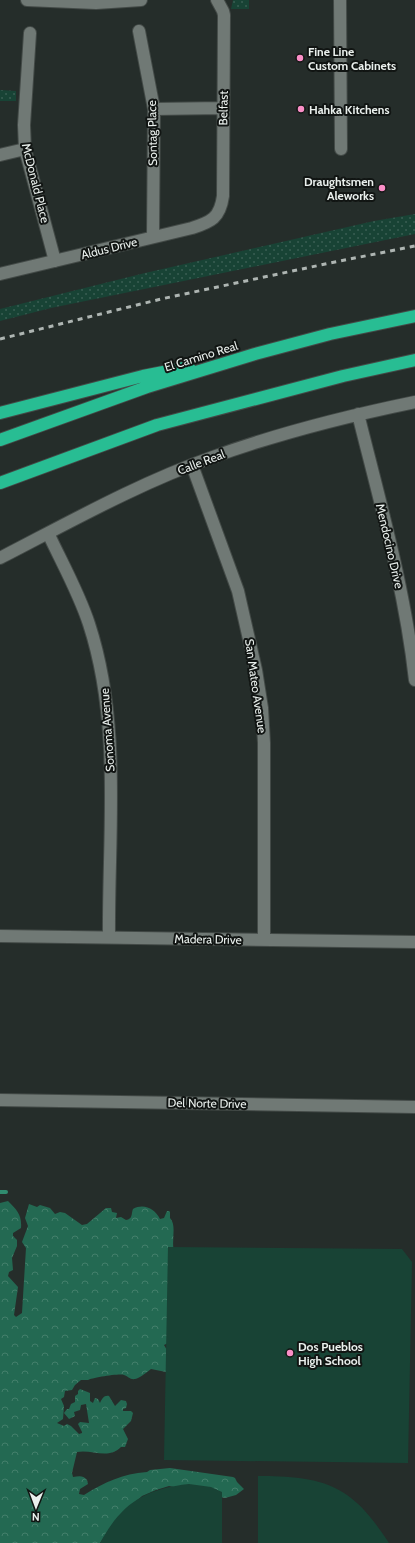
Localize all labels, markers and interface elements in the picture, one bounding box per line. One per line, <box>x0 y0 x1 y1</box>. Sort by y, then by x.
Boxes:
place label: Fine Line Custom Cabinets <box>308 44 396 73</box>
marker: Fine Line Custom Cabinets <box>295 53 305 63</box>
street label: Belfast <box>215 90 231 126</box>
street label: Sontag Place <box>144 100 160 166</box>
place label: Hahka Kitchens <box>309 102 390 117</box>
marker: Hahka Kitchens <box>296 104 306 114</box>
street label: McDonald Place <box>19 142 53 224</box>
place label: Draughtsmen Aleworks <box>304 174 374 203</box>
marker: Draughtsmen Aleworks <box>377 183 387 193</box>
street label: Aldus Drive <box>79 234 139 262</box>
street label: El Camino Real <box>162 338 240 374</box>
street label: Calle Real <box>175 446 227 478</box>
street label: Mendocino Drive <box>373 502 407 590</box>
street label: San Mateo Avenue <box>242 638 270 734</box>
street label: Sonoma Avenue <box>97 688 117 772</box>
street label: Madera Drive <box>174 931 242 947</box>
street label: Del Norte Drive <box>167 1095 247 1111</box>
place label: Dos Pueblos High School <box>298 1339 363 1368</box>
marker: Dos Pueblos High School <box>285 1348 295 1358</box>
north arrow <box>16 1487 56 1527</box>
text: N <box>32 1510 40 1524</box>

